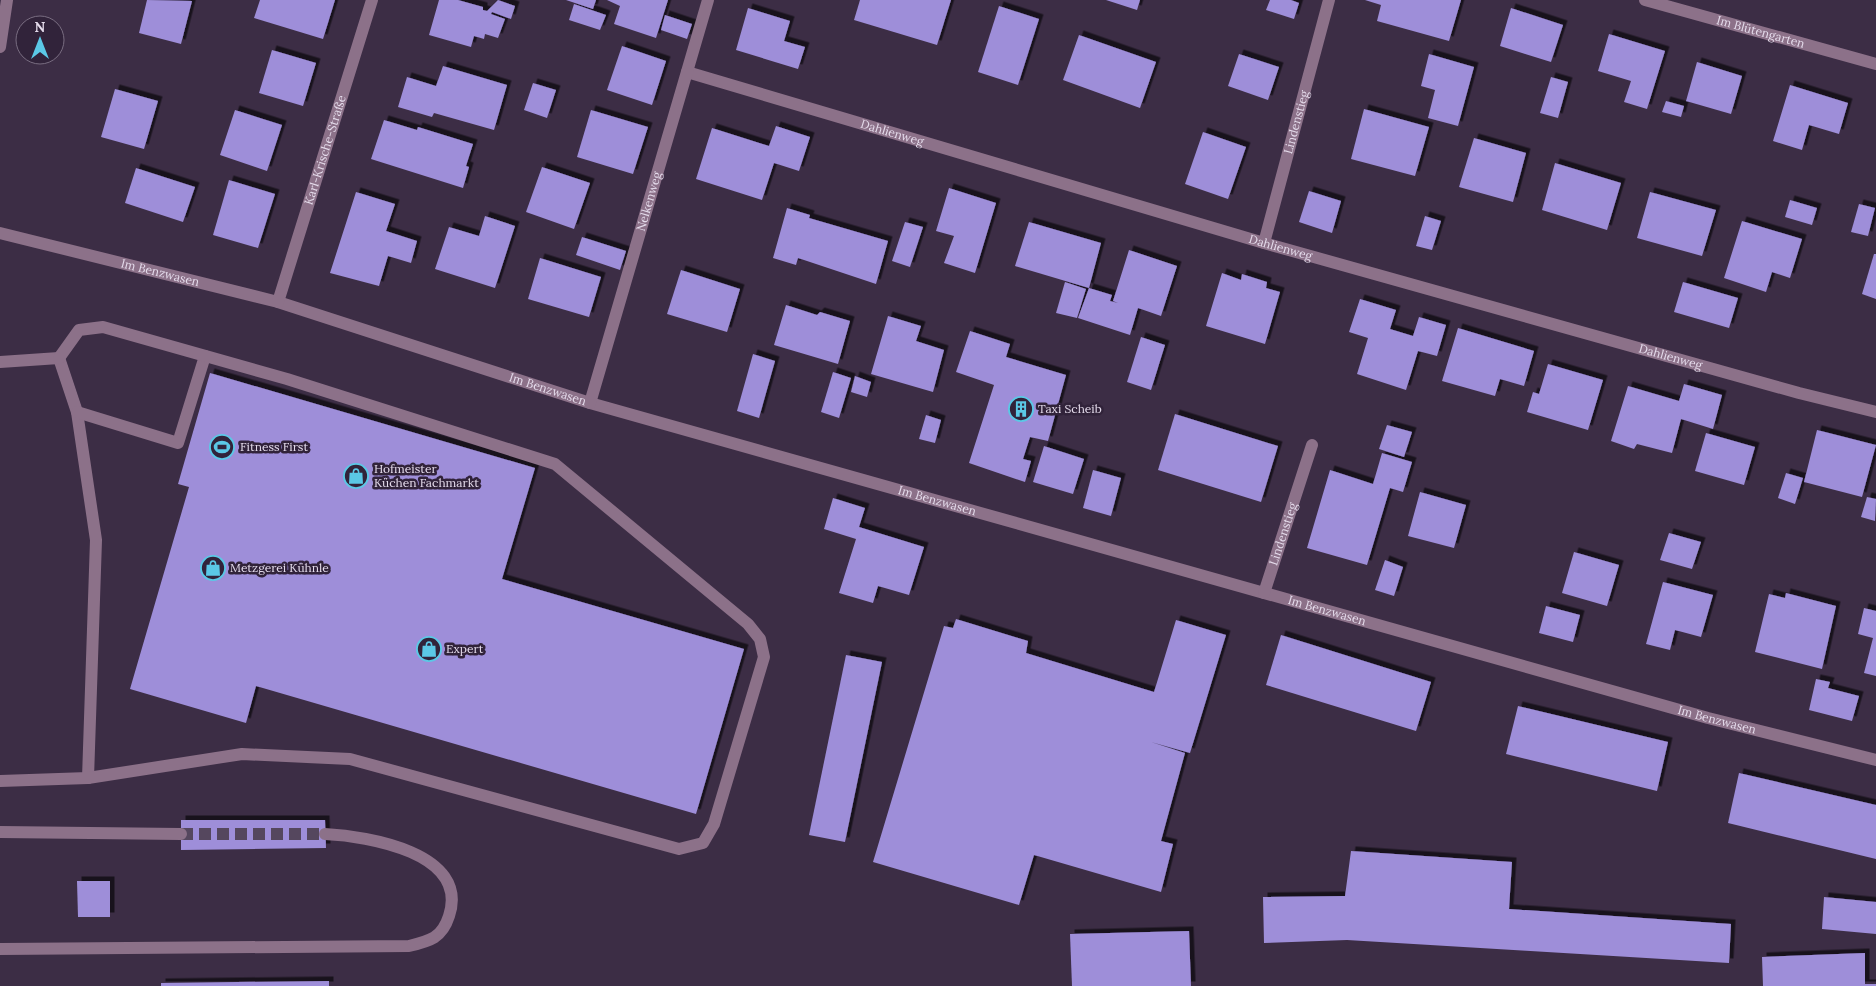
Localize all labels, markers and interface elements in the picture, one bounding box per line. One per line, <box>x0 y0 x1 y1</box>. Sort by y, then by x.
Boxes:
street label: Im Blütengarten <box>1715 12 1806 51</box>
north arrow <box>15 15 65 65</box>
text: N <box>35 18 46 36</box>
street label: Lindenstieg <box>1280 88 1312 156</box>
street label: Karl-Krische-Straße <box>301 93 349 207</box>
street label: Dahlienweg <box>859 116 926 149</box>
street label: Nelkenweg <box>633 169 664 233</box>
street label: Dahlienweg <box>1247 231 1314 263</box>
street label: Im Benzwasen <box>119 255 201 289</box>
street label: Dahlienweg <box>1637 340 1704 373</box>
street label: Im Benzwasen <box>507 369 588 408</box>
building icon: Taxi Scheib <box>1008 396 1034 422</box>
place label: Taxi Scheib <box>1038 401 1102 416</box>
sports icon: Fitness First <box>209 434 235 460</box>
place label: Fitness First <box>240 439 308 454</box>
place label: Hofmeister Küchen Fachmarkt <box>374 461 479 490</box>
shop icon: Hofmeister Küchen Fachmarkt <box>343 463 369 489</box>
street label: Im Benzwasen <box>897 482 978 518</box>
street label: Lindenstieg <box>1265 500 1300 567</box>
shop icon: Metzgerei Kühnle <box>200 555 226 581</box>
place label: Metzgerei Kühnle <box>230 560 329 575</box>
street label: Im Benzwasen <box>1286 592 1368 628</box>
shop icon: Expert <box>416 636 442 662</box>
place label: Expert <box>446 641 484 656</box>
street label: Im Benzwasen <box>1676 702 1758 737</box>

